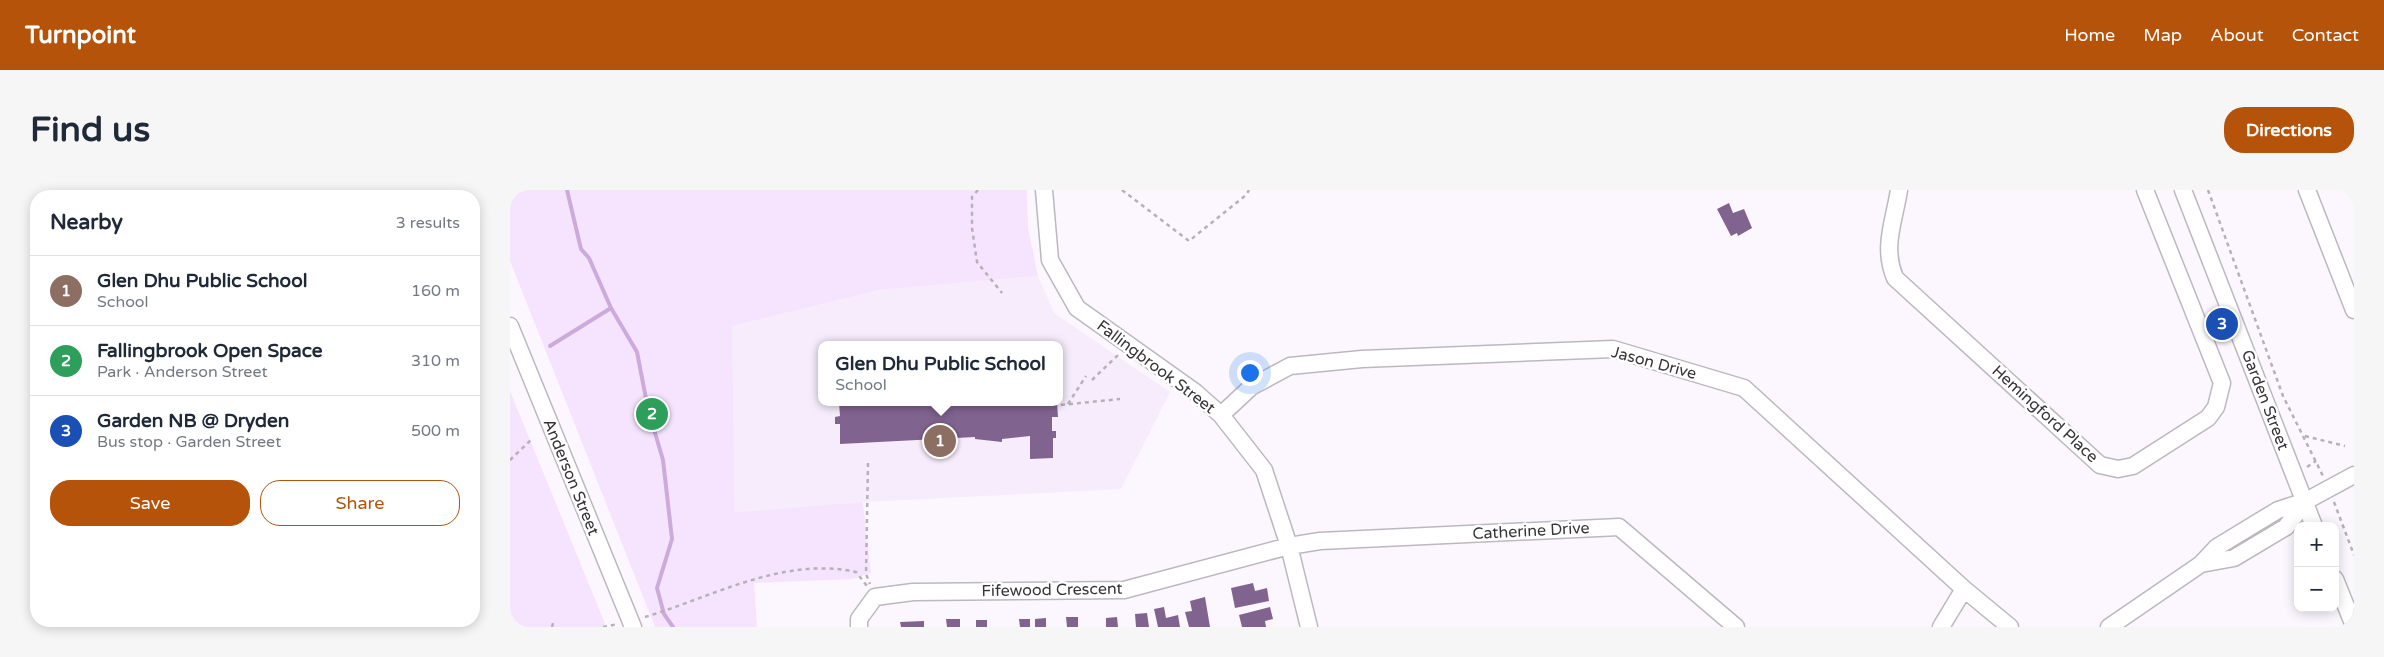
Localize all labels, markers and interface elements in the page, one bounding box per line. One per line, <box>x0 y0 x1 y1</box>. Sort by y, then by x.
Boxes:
text: Turnpoint <box>25 21 136 50</box>
text: Home <box>2064 24 2115 46</box>
text: Map <box>2143 24 2182 46</box>
text: About <box>2210 24 2264 46</box>
text: Contact <box>2292 24 2359 46</box>
button: Directions <box>2224 107 2354 153</box>
text: Find us <box>30 109 150 151</box>
text: Nearby <box>50 210 123 235</box>
text: 3 results <box>396 213 460 233</box>
text: Glen Dhu Public School <box>97 270 307 292</box>
text: 1 <box>61 281 71 301</box>
text: 160 m <box>411 281 460 301</box>
text: School <box>97 292 149 312</box>
pin: 3 <box>2206 305 2238 343</box>
street label: Fallingbrook Street <box>1093 316 1219 418</box>
text: Fallingbrook Open Space <box>97 340 322 362</box>
popup <box>818 341 1063 406</box>
street label: Jason Drive <box>1609 342 1699 384</box>
street label: Garden Street <box>2237 347 2293 453</box>
text: 2 <box>61 351 71 371</box>
text: 310 m <box>411 351 460 371</box>
text: Glen Dhu Public School <box>835 353 1046 375</box>
your location <box>1237 360 1263 386</box>
street label: Hemingford Place <box>1988 361 2102 467</box>
text: Park · Anderson Street <box>97 362 268 382</box>
text: School <box>835 375 887 395</box>
pin: 2 <box>636 395 668 433</box>
text: Garden NB @ Dryden <box>97 410 289 432</box>
street label: Anderson Street <box>539 416 603 538</box>
text: 3 <box>61 421 71 441</box>
text: 500 m <box>411 421 460 441</box>
pin: 1 <box>924 422 956 460</box>
text: Bus stop · Garden Street <box>97 432 281 452</box>
button: Save <box>50 480 250 526</box>
button: Share <box>260 480 460 526</box>
street label: Catherine Drive <box>1472 518 1590 544</box>
map controls <box>2294 522 2339 612</box>
button: + <box>2294 522 2339 567</box>
button: − <box>2294 567 2339 612</box>
street label: Fifewood Crescent <box>981 579 1123 601</box>

